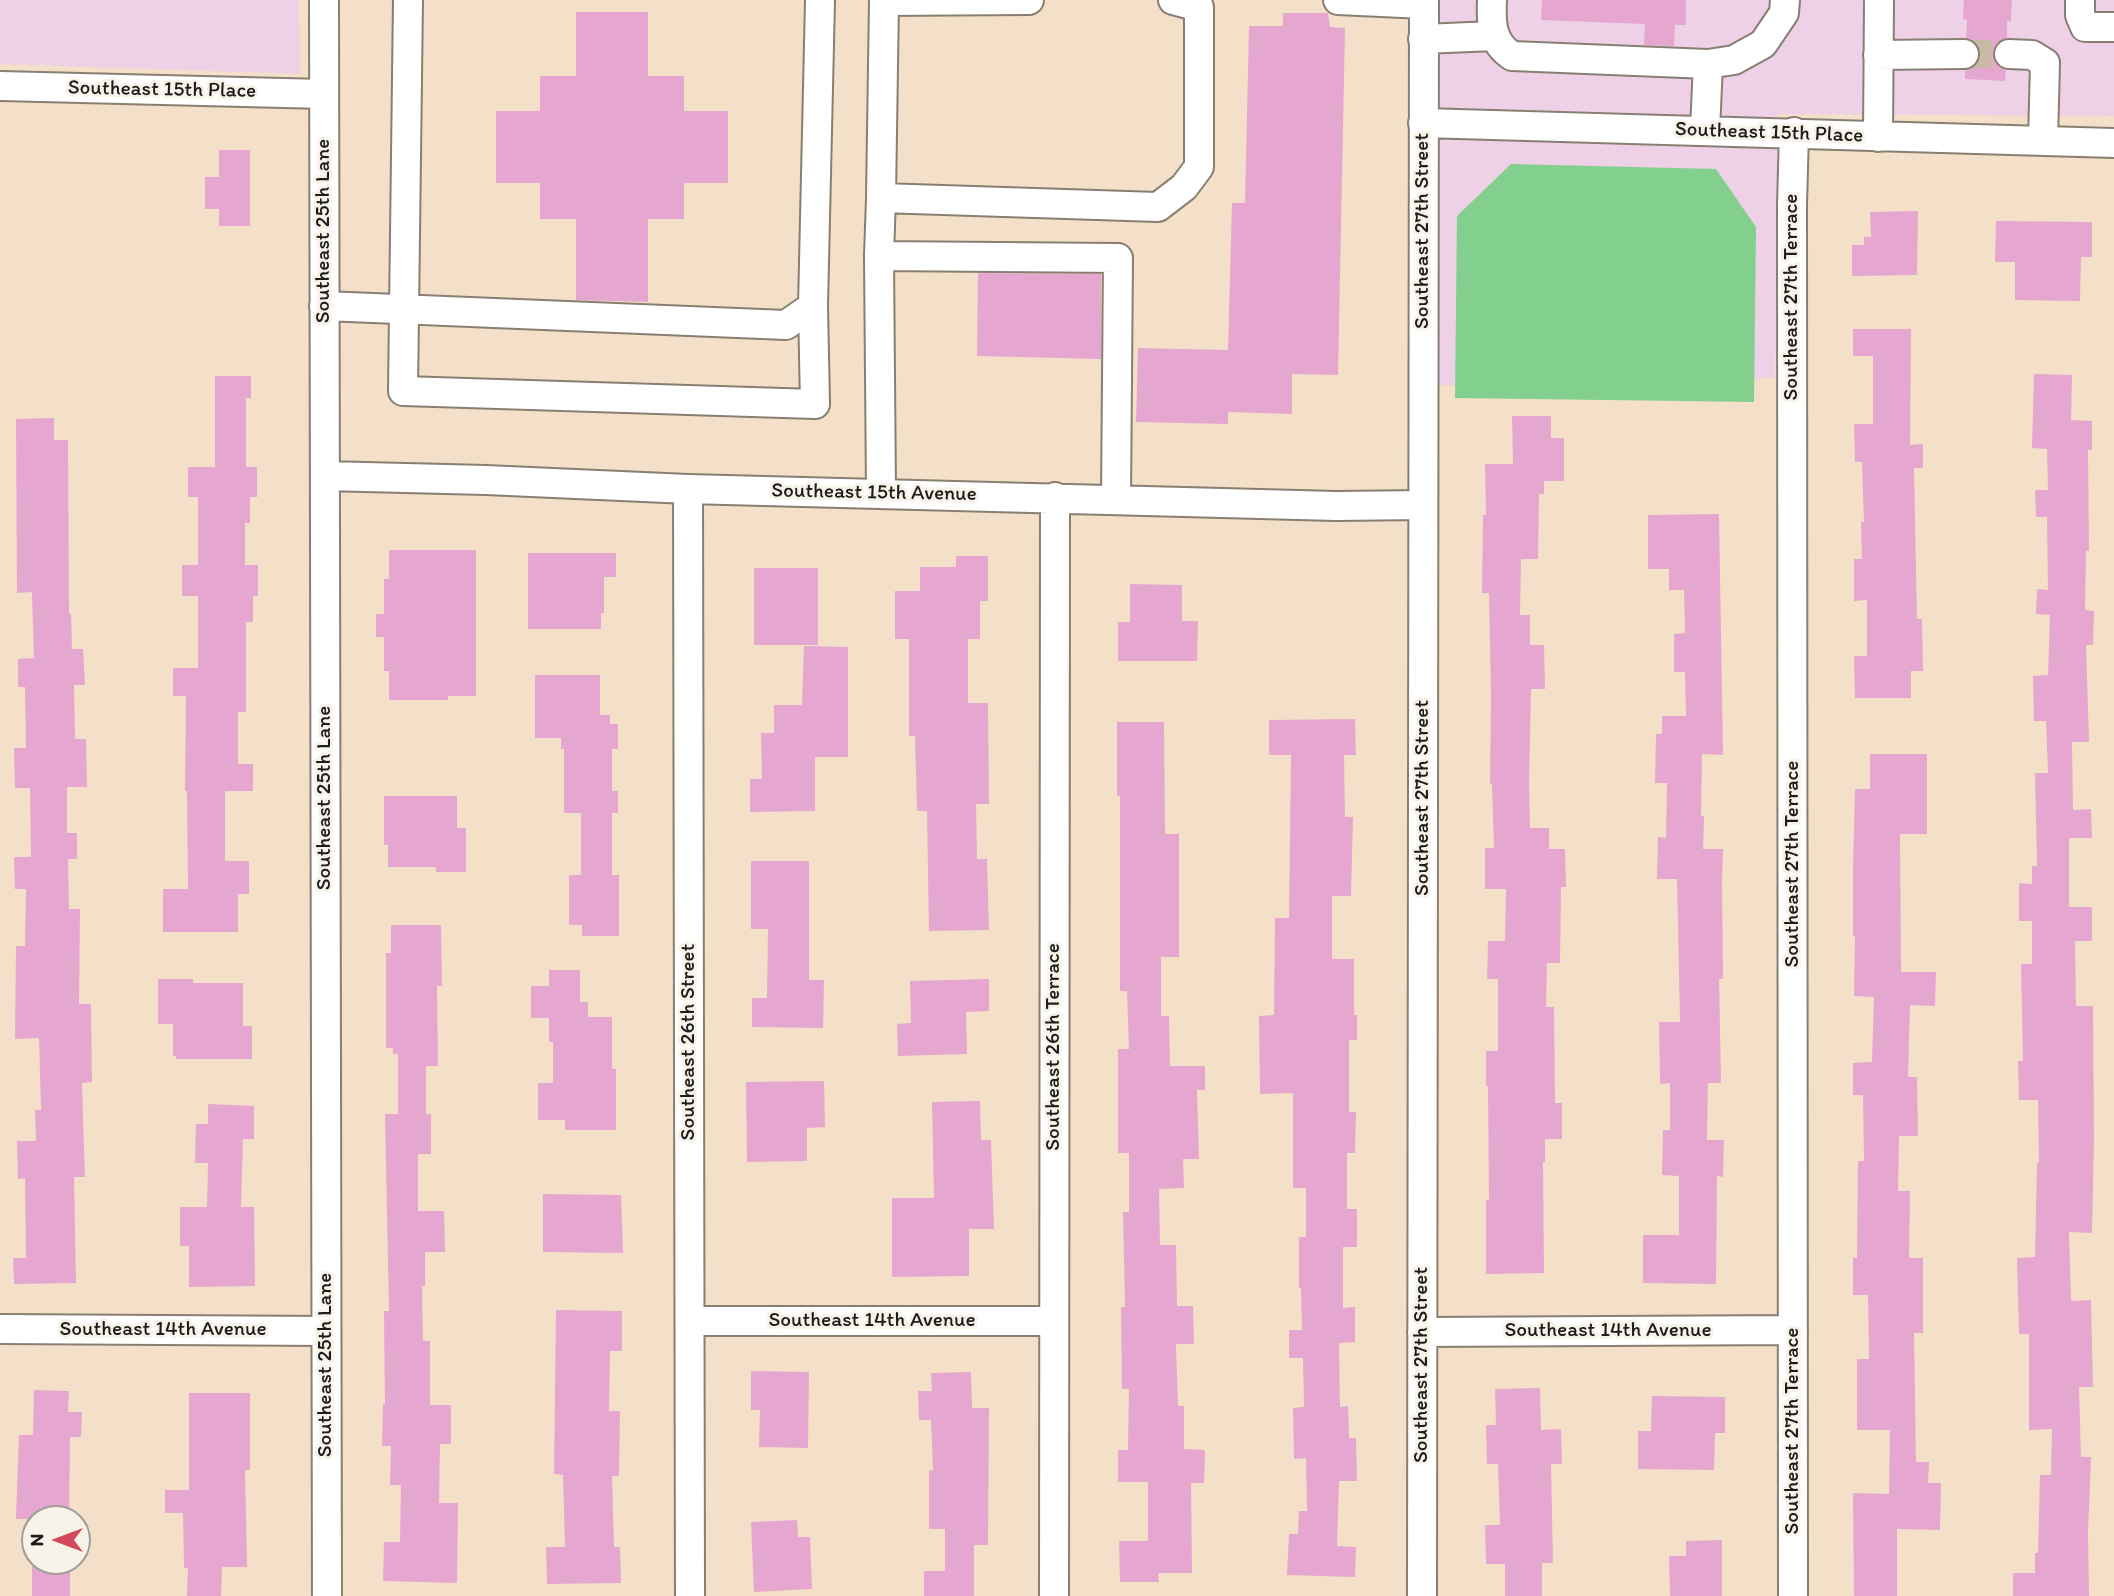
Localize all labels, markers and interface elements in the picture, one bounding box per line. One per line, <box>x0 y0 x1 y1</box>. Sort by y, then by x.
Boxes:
street label: Southeast 15th Place <box>68 76 256 104</box>
street label: Southeast 15th Place <box>1674 117 1864 149</box>
street label: Southeast 27th Street <box>1410 133 1436 329</box>
street label: Southeast 25th Lane <box>311 139 337 323</box>
street label: Southeast 27th Terrace <box>1779 194 1805 400</box>
street label: Southeast 15th Avenue <box>771 479 977 507</box>
street label: Southeast 27th Street <box>1410 700 1436 896</box>
street label: Southeast 25th Lane <box>312 706 338 890</box>
street label: Southeast 27th Terrace <box>1780 761 1806 967</box>
street label: Southeast 26th Terrace <box>1041 943 1067 1151</box>
street label: Southeast 26th Street <box>676 944 702 1140</box>
street label: Southeast 27th Street <box>1409 1267 1435 1463</box>
street label: Southeast 25th Lane <box>313 1273 339 1457</box>
street label: Southeast 14th Avenue <box>768 1308 976 1334</box>
street label: Southeast 14th Avenue <box>59 1317 267 1343</box>
street label: Southeast 14th Avenue <box>1504 1318 1712 1344</box>
street label: Southeast 27th Terrace <box>1780 1328 1806 1534</box>
north arrow <box>21 1505 91 1575</box>
text: N <box>25 1534 48 1546</box>

